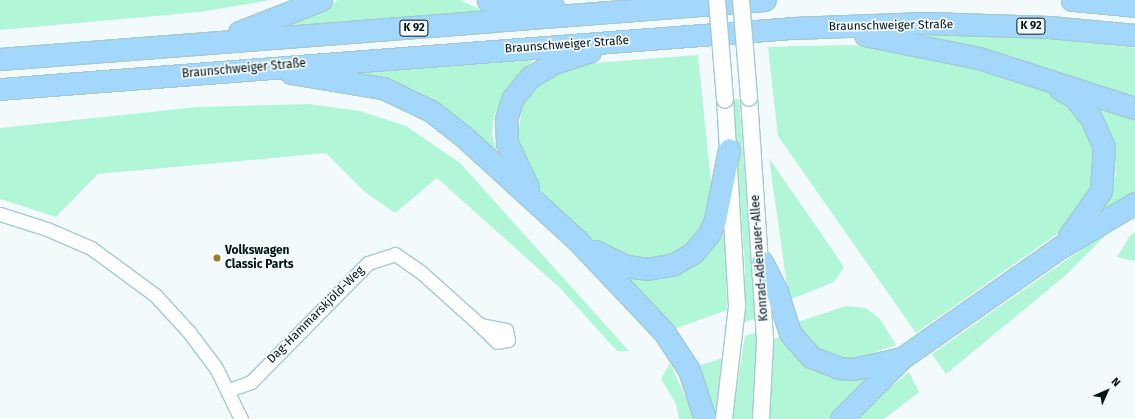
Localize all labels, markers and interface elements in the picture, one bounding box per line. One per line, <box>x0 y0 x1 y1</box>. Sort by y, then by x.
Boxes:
road number: K 92 <box>1016 17 1046 35</box>
street label: Braunschweiger Straße <box>829 18 953 34</box>
road number: K 92 <box>399 19 429 37</box>
street label: Braunschweiger Straße <box>504 33 630 57</box>
street label: Braunschweiger Straße <box>181 56 307 82</box>
street label: Konrad-Adenauer-Allee <box>748 194 772 322</box>
place label: Volkswagen Classic Parts <box>225 244 294 272</box>
marker: Volkswagen Classic Parts <box>212 253 222 263</box>
street label: Dag-Hammarskjöld-Weg <box>264 263 368 367</box>
north arrow <box>1087 371 1127 411</box>
text: N <box>1109 375 1123 389</box>

